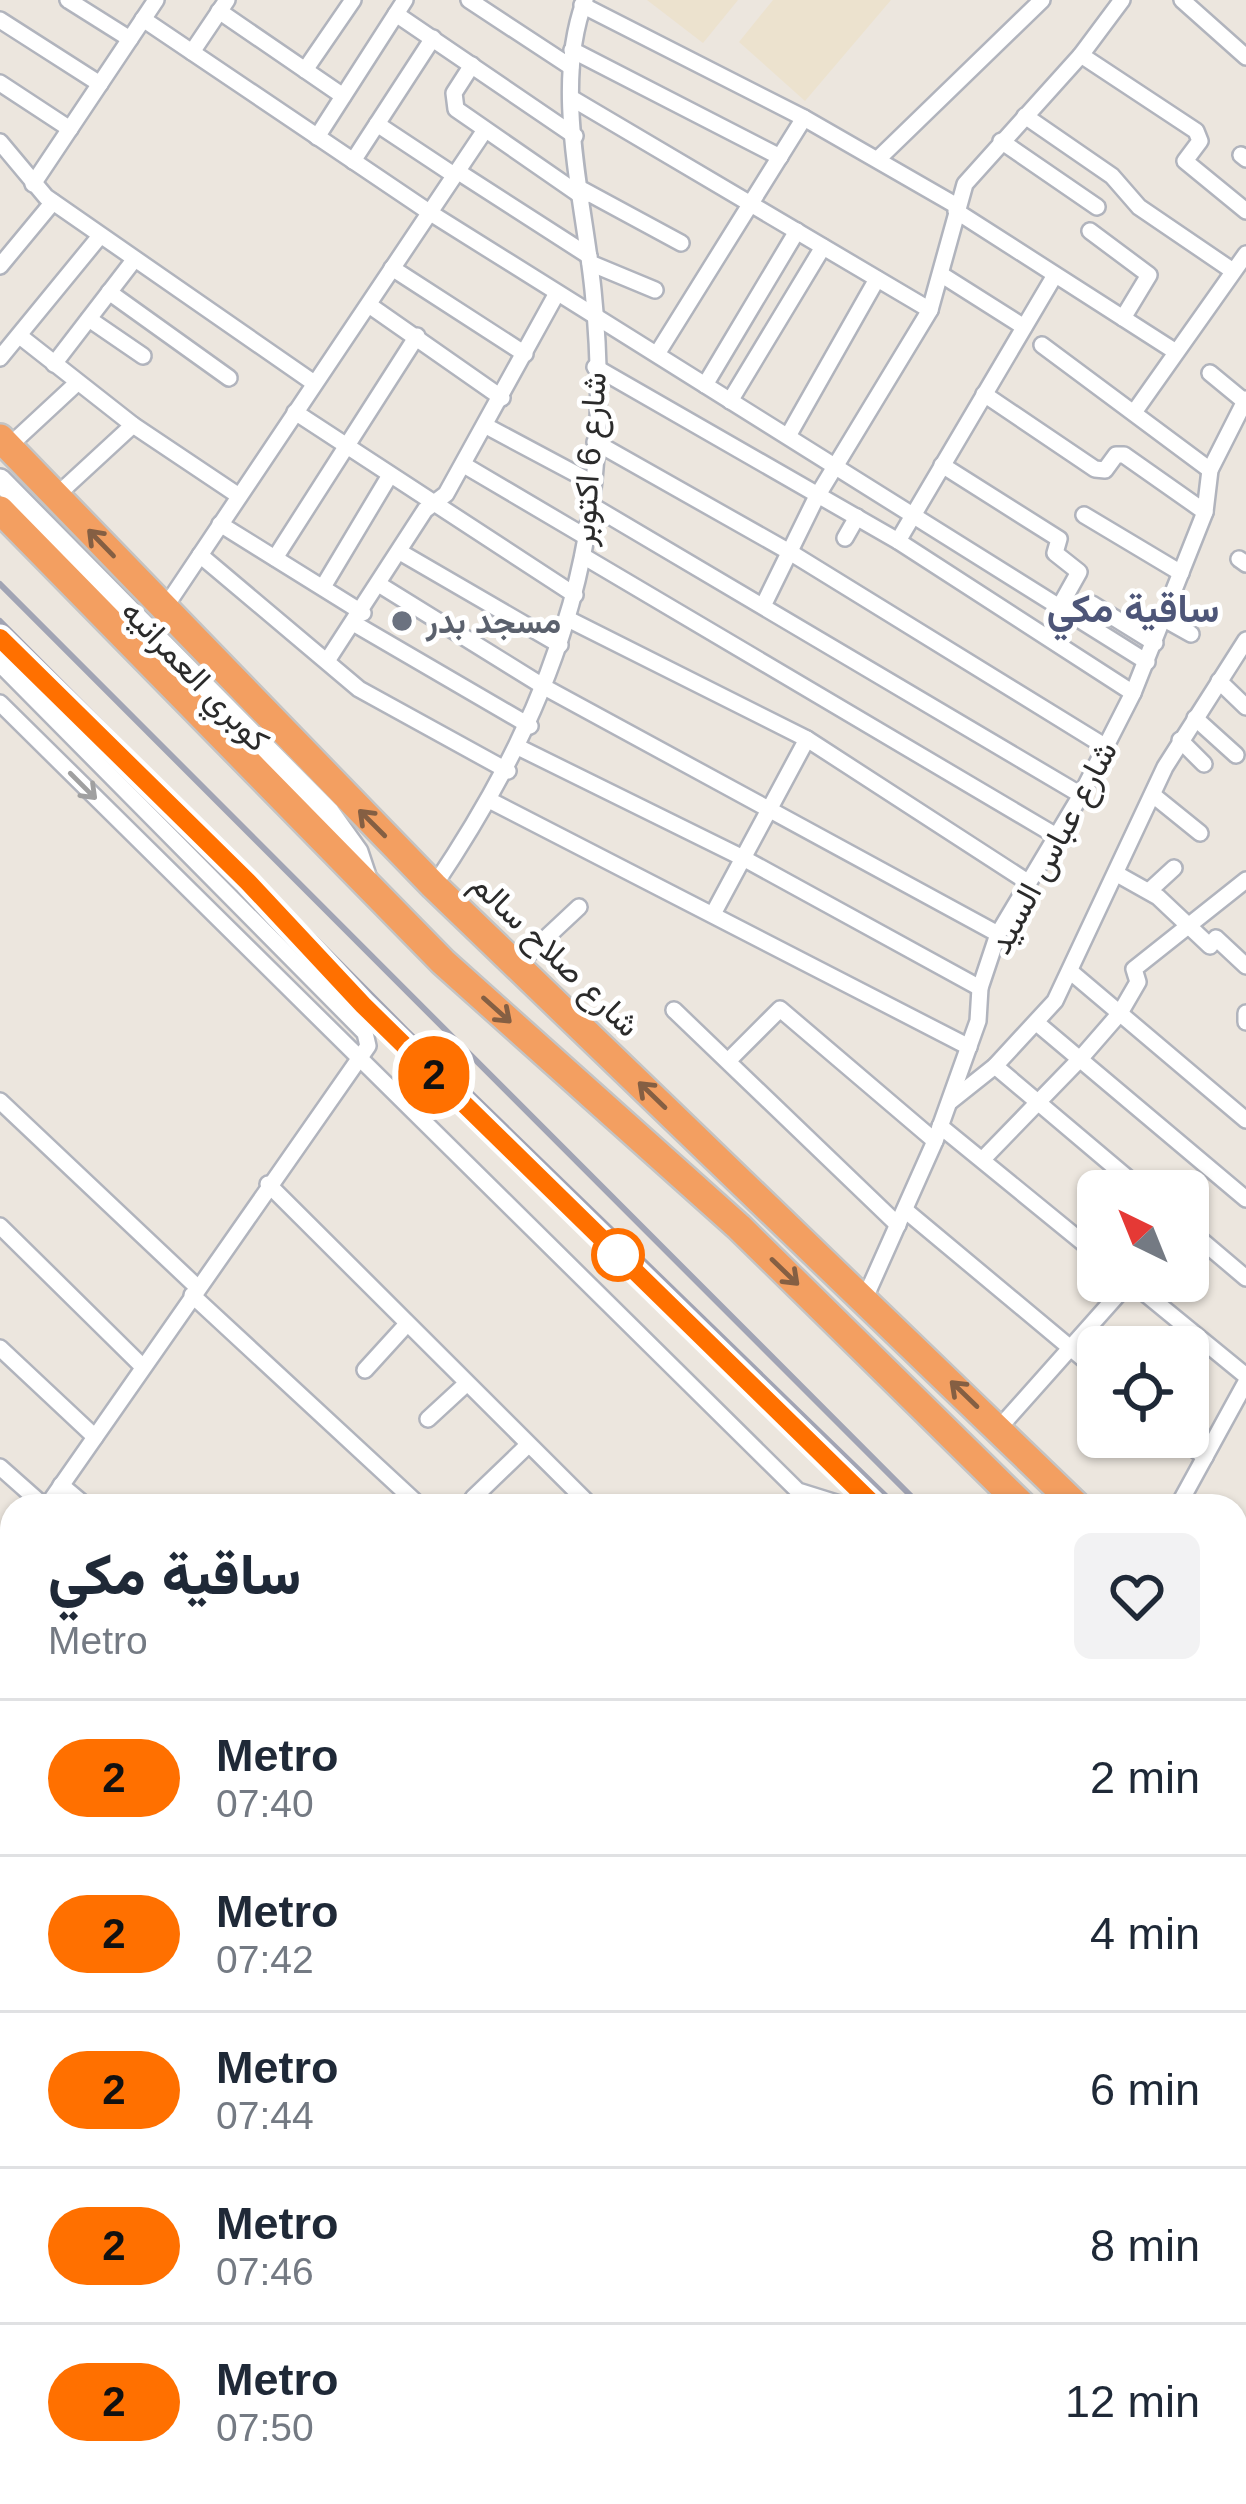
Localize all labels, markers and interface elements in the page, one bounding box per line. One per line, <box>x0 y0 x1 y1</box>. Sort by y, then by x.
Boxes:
street label: شارع 6 اكتوبر <box>564 371 617 549</box>
one-way arrow <box>87 529 115 558</box>
district label: ساقية مكي <box>1047 587 1219 641</box>
street label: كوبري العمرانيه <box>109 592 277 764</box>
place label: مسجد بدر <box>425 603 561 642</box>
marker: مسجد بدر <box>389 608 415 634</box>
street label: شارع عباس السيد <box>981 735 1128 962</box>
one-way arrow <box>68 771 97 800</box>
one-way arrow <box>359 809 387 838</box>
street label: شارع صلاح سالم <box>461 865 647 1047</box>
one-way arrow <box>481 996 511 1023</box>
line badge: 2 <box>395 1036 473 1114</box>
text: 2 <box>422 1051 446 1098</box>
one-way arrow <box>637 1082 667 1110</box>
north arrow <box>1077 1170 1209 1302</box>
map controls <box>1077 1170 1209 1458</box>
unlabelled marker <box>593 1230 643 1280</box>
one-way arrow <box>770 1257 799 1286</box>
button: locate <box>1077 1326 1209 1458</box>
one-way arrow <box>950 1380 979 1409</box>
button: heart <box>1074 1533 1200 1659</box>
text: ساقية مكي <box>48 1542 301 1606</box>
text: Metro <box>48 1619 148 1662</box>
text: Metro <box>216 1730 339 1781</box>
text: 2 min <box>1090 1752 1200 1803</box>
text: 2 <box>102 1754 126 1801</box>
text: 07:40 <box>216 1782 314 1825</box>
text: Metro <box>216 1886 339 1937</box>
text: 4 min <box>1090 1908 1200 1959</box>
text: 2 <box>102 1910 126 1957</box>
text: 07:42 <box>216 1938 314 1981</box>
text: Metro <box>216 2042 339 2093</box>
text: 6 min <box>1090 2064 1200 2115</box>
text: 2 <box>102 2066 126 2113</box>
text: 07:44 <box>216 2094 314 2137</box>
text: Metro <box>216 2198 339 2249</box>
text: 8 min <box>1090 2220 1200 2271</box>
text: 2 <box>102 2222 126 2269</box>
text: 07:46 <box>216 2250 314 2293</box>
text: Metro <box>216 2354 339 2405</box>
text: 12 min <box>1065 2376 1200 2427</box>
text: 2 <box>102 2378 126 2425</box>
text: 07:50 <box>216 2406 314 2449</box>

